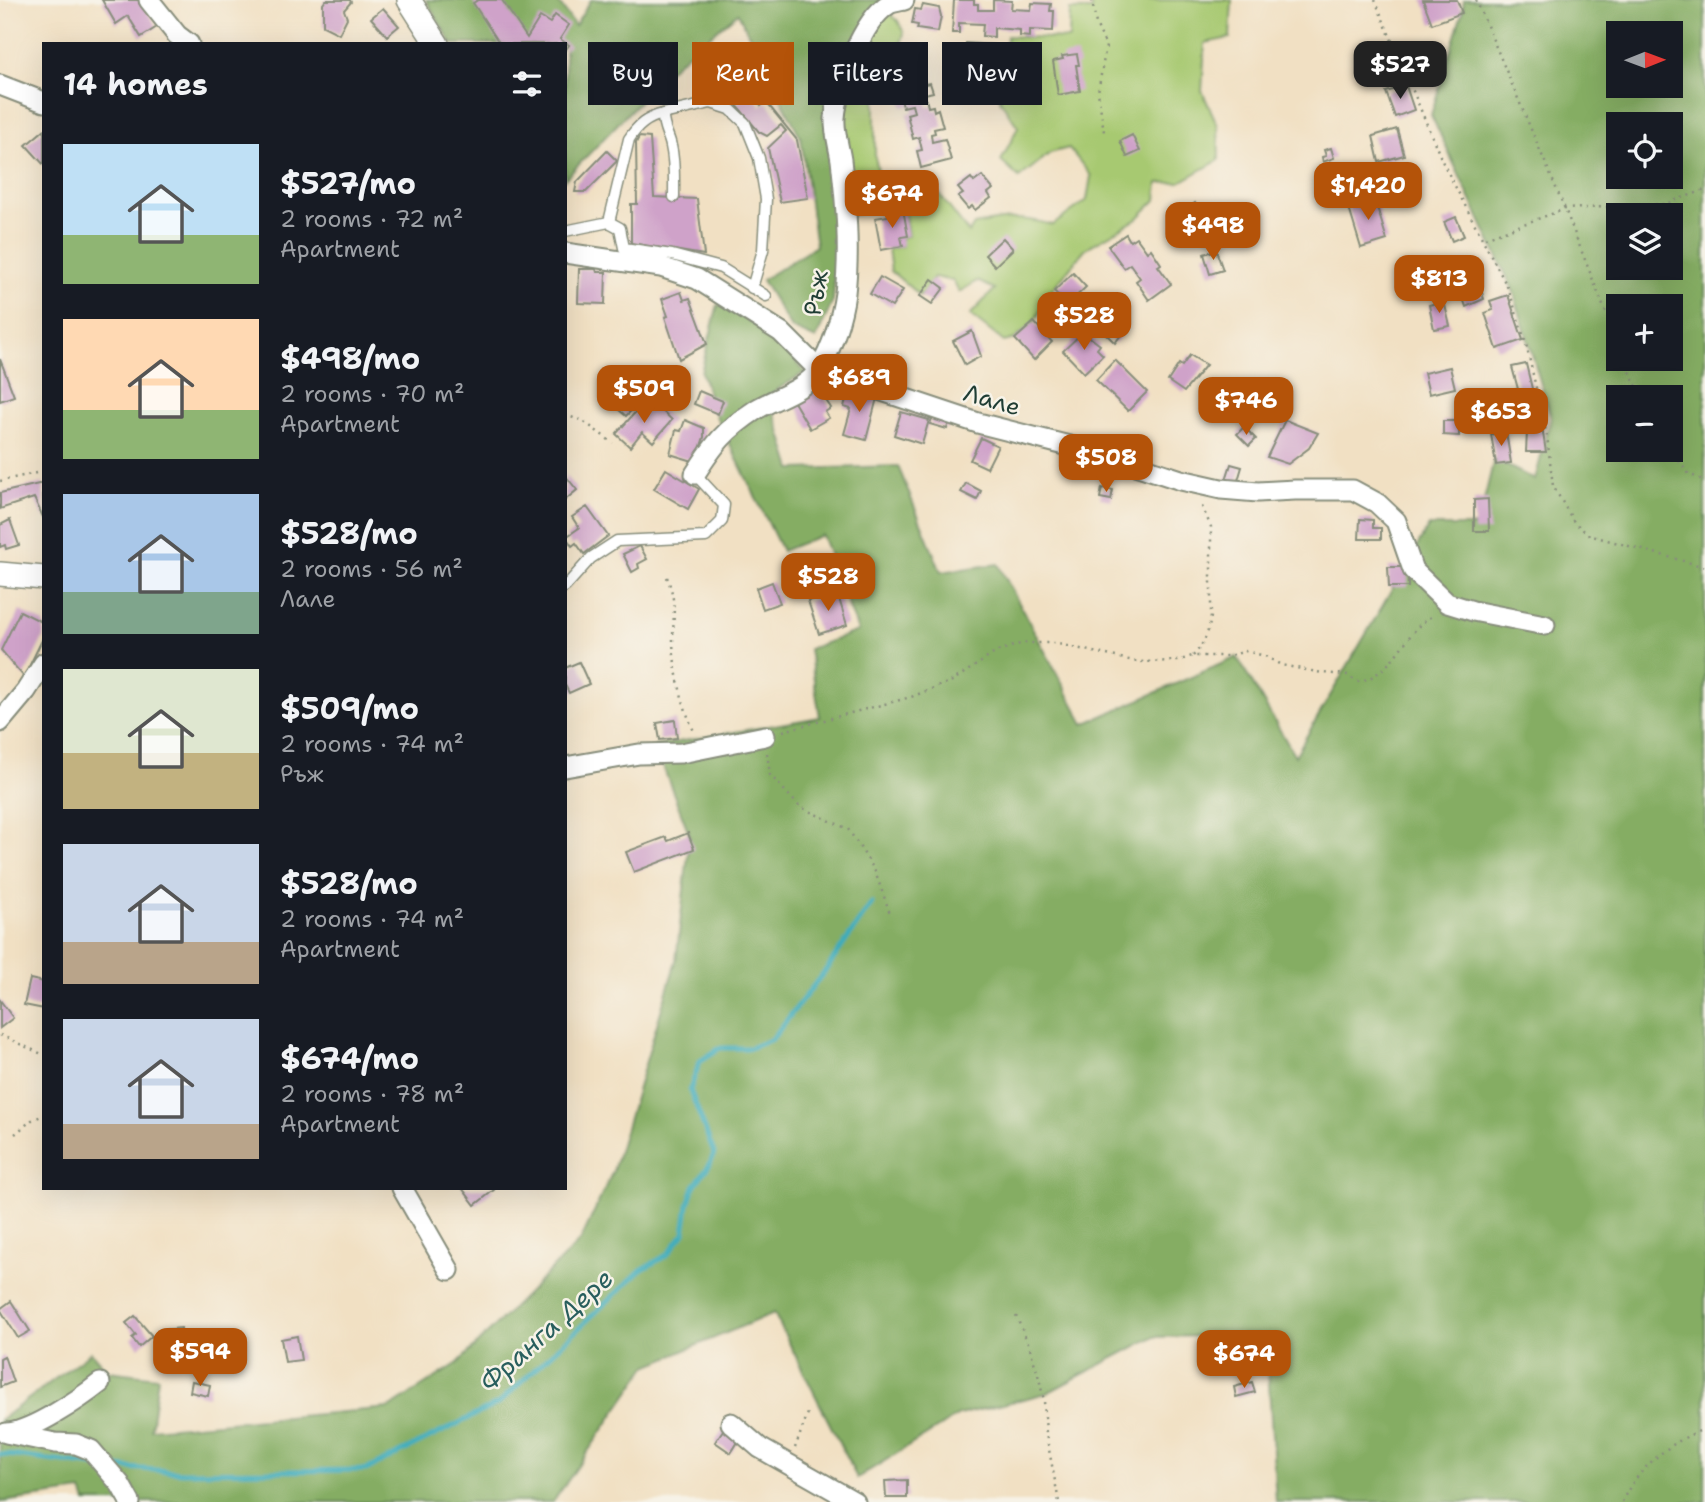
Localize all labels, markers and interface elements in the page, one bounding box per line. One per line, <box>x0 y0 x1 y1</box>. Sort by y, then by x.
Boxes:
north arrow <box>1606 21 1684 98</box>
map controls <box>1606 21 1683 462</box>
chip: Buy <box>588 42 678 105</box>
chip: Rent <box>692 42 794 105</box>
chip: Filters <box>808 42 928 105</box>
chip: New <box>942 42 1042 105</box>
pin: $527 <box>1359 42 1441 101</box>
text: $527 <box>1370 49 1430 79</box>
text: 14 homes <box>63 64 208 105</box>
icon: filters <box>508 65 546 103</box>
button: locate <box>1606 112 1683 189</box>
pin: $1,420 <box>1311 162 1425 222</box>
text: $527/mo <box>280 163 416 204</box>
pin: $674 <box>851 170 933 230</box>
text: $1,420 <box>1330 170 1406 200</box>
icon: home <box>119 172 203 256</box>
text: $674 <box>861 178 923 208</box>
pin: $498 <box>1172 202 1254 262</box>
button: layers <box>1606 203 1683 280</box>
text: 2 rooms · 72 m² <box>280 204 463 234</box>
text: $498 <box>1181 210 1245 240</box>
text: Apartment <box>280 234 400 264</box>
pin: $813 <box>1398 256 1480 315</box>
text: $813 <box>1410 263 1468 293</box>
street label: Ръж <box>796 268 836 318</box>
pin: $528 <box>1043 292 1125 352</box>
button: + <box>1606 294 1683 371</box>
text: $528 <box>1053 300 1115 330</box>
text: $498/mo <box>280 338 420 379</box>
icon: home <box>119 347 203 431</box>
pin: $689 <box>818 354 900 414</box>
text: $689 <box>827 362 891 392</box>
pin: $509 <box>603 366 685 425</box>
text: $509 <box>613 373 675 403</box>
street label: Лале <box>960 377 1024 423</box>
pin: $746 <box>1205 378 1287 437</box>
text: 2 rooms · 70 m² <box>280 379 465 409</box>
text: $746 <box>1214 385 1278 415</box>
button: − <box>1606 385 1683 462</box>
pin: $653 <box>1460 388 1542 448</box>
text: $653 <box>1470 396 1532 426</box>
text: Apartment <box>280 409 400 439</box>
pin: $508 <box>1065 434 1147 494</box>
text: $508 <box>1075 442 1137 472</box>
text: $528/mo <box>280 513 418 554</box>
icon: home <box>119 522 203 606</box>
text: 2 rooms · 56 m² <box>280 554 463 584</box>
pin: $528 <box>787 554 869 613</box>
text: $528 <box>797 561 859 591</box>
text: Лале <box>280 584 335 614</box>
text: $509/mo <box>280 688 419 729</box>
icon: home <box>119 697 203 781</box>
text: 2 rooms · 74 m² <box>280 729 464 759</box>
text: Ръж <box>280 759 324 789</box>
text: $528/mo <box>280 863 418 904</box>
icon: home <box>119 872 203 956</box>
text: 2 rooms · 74 m² <box>280 904 464 934</box>
text: Apartment <box>280 934 400 964</box>
text: $674/mo <box>280 1038 419 1079</box>
icon: home <box>119 1047 203 1131</box>
text: 2 rooms · 78 m² <box>280 1079 464 1109</box>
text: Apartment <box>280 1109 400 1139</box>
water label: Франга Дере <box>472 1261 620 1399</box>
pin: $594 <box>159 1328 241 1388</box>
pin: $674 <box>1203 1330 1285 1390</box>
text: $594 <box>169 1336 231 1366</box>
text: $674 <box>1213 1338 1275 1368</box>

